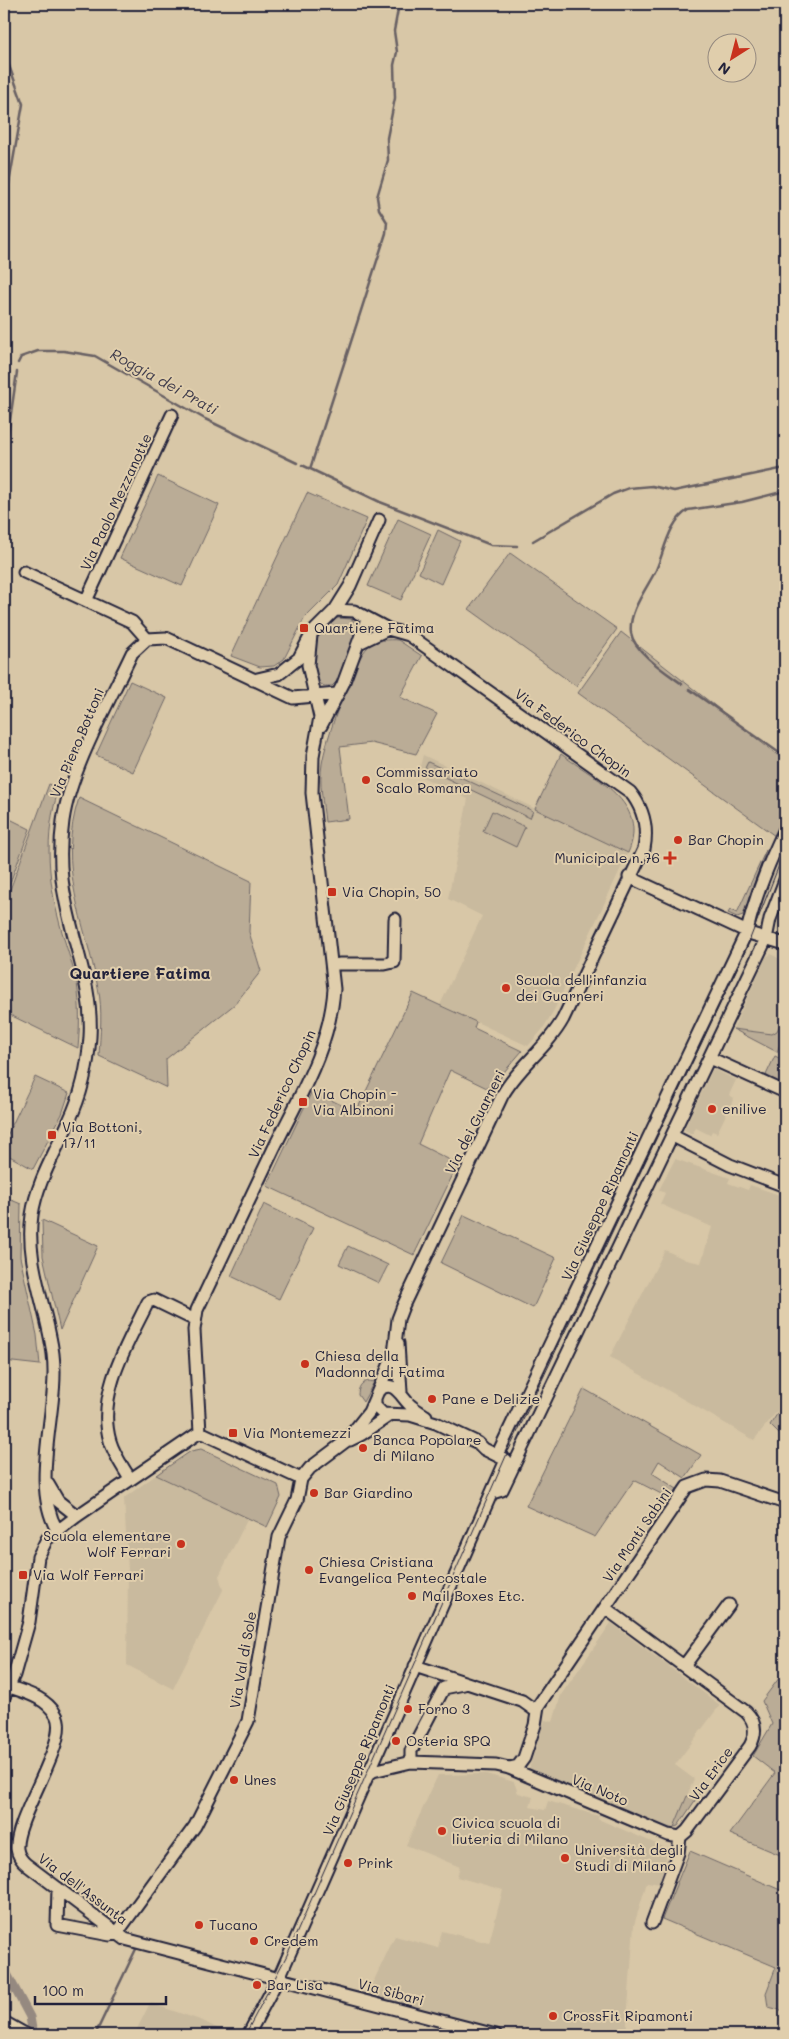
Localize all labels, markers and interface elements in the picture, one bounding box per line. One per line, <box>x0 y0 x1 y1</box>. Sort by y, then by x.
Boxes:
north arrow <box>706 32 756 82</box>
text: N <box>714 58 734 80</box>
water label: Roggia dei Prati <box>107 343 222 419</box>
street label: Via Paolo Mezzanotte <box>75 430 156 574</box>
place label: Quartiere Fatima <box>314 618 435 637</box>
marker: Quartiere Fatima <box>298 622 310 634</box>
street label: Via Federico Chopin <box>511 684 635 781</box>
street label: Via Piero Bottoni <box>45 685 108 801</box>
place label: Commissariato Scalo Romana <box>376 762 478 797</box>
marker: Commissariato Scalo Romana <box>360 774 372 786</box>
place label: Bar Chopin <box>688 830 764 849</box>
marker: Bar Chopin <box>672 834 684 846</box>
place label: Municipale n.76 <box>554 848 660 867</box>
marker: Municipale n.76 <box>664 852 676 864</box>
place label: Via Chopin, 50 <box>342 882 441 901</box>
marker: Via Chopin, 50 <box>326 886 338 898</box>
district label: Quartiere Fatima <box>70 962 211 983</box>
place label: Scuola dell'infanzia dei Guarneri <box>516 970 647 1005</box>
marker: Scuola dell'infanzia dei Guarneri <box>500 982 512 994</box>
street label: Via Federico Chopin <box>243 1026 320 1161</box>
street label: Via dei Guarneri <box>440 1067 509 1177</box>
place label: Via Chopin - Via Albinoni <box>313 1084 397 1119</box>
marker: Via Chopin - Via Albinoni <box>297 1096 309 1108</box>
place label: enilive <box>722 1099 767 1118</box>
marker: enilive <box>706 1103 718 1115</box>
place label: Via Bottoni, 17/11 <box>62 1117 142 1152</box>
street label: Via Giuseppe Ripamonti <box>556 1128 643 1284</box>
marker: Via Bottoni, 17/11 <box>46 1129 58 1141</box>
place label: Chiesa della Madonna di Fatima <box>315 1346 445 1381</box>
marker: Chiesa della Madonna di Fatima <box>299 1358 311 1370</box>
place label: Pane e Delizie <box>442 1389 540 1408</box>
marker: Pane e Delizie <box>426 1393 438 1405</box>
place label: Via Montemezzi <box>243 1423 351 1442</box>
marker: Via Montemezzi <box>227 1427 239 1439</box>
place label: Banca Popolare di Milano <box>373 1430 481 1465</box>
marker: Banca Popolare di Milano <box>357 1442 369 1454</box>
place label: Bar Giardino <box>324 1483 413 1502</box>
street label: Via Monti Sabini <box>598 1484 675 1586</box>
marker: Bar Giardino <box>308 1487 320 1499</box>
place label: Scuola elementare Wolf Ferrari <box>43 1526 171 1561</box>
marker: Scuola elementare Wolf Ferrari <box>175 1538 187 1550</box>
place label: Chiesa Cristiana Evangelica Pentecostale <box>319 1552 487 1587</box>
marker: Chiesa Cristiana Evangelica Pentecostale <box>303 1564 315 1576</box>
place label: Via Wolf Ferrari <box>33 1565 144 1584</box>
marker: Via Wolf Ferrari <box>17 1569 29 1581</box>
place label: Mail Boxes Etc. <box>422 1586 525 1605</box>
marker: Mail Boxes Etc. <box>406 1590 418 1602</box>
street label: Via Val di Sole <box>225 1610 260 1710</box>
street label: Via Giuseppe Ripamonti <box>318 1681 399 1839</box>
place label: Forno 3 <box>418 1699 470 1718</box>
marker: Forno 3 <box>402 1703 414 1715</box>
place label: Osteria SPQ <box>406 1731 491 1750</box>
marker: Osteria SPQ <box>390 1735 402 1747</box>
street label: Via Erice <box>684 1743 737 1805</box>
street label: Via Noto <box>569 1769 631 1810</box>
place label: Unes <box>244 1770 277 1789</box>
marker: Unes <box>228 1774 240 1786</box>
place label: Civica scuola di liuteria di Milano <box>452 1813 568 1848</box>
marker: Civica scuola di liuteria di Milano <box>436 1825 448 1837</box>
place label: Università degli Studi di Milano <box>575 1840 683 1875</box>
street label: Via dell'Assunta <box>35 1849 132 1929</box>
marker: Università degli Studi di Milano <box>559 1852 571 1864</box>
place label: Prink <box>358 1853 393 1872</box>
marker: Prink <box>342 1857 354 1869</box>
place label: Tucano <box>209 1915 257 1934</box>
marker: Tucano <box>193 1919 205 1931</box>
place label: Credem <box>264 1931 318 1950</box>
marker: Credem <box>248 1935 260 1947</box>
scale bar <box>35 1974 166 2006</box>
street label: Via Sibari <box>356 1974 426 2009</box>
place label: Bar Lisa <box>267 1975 323 1994</box>
marker: Bar Lisa <box>251 1979 263 1991</box>
text: 100 m <box>42 1980 84 2000</box>
place label: CrossFit Ripamonti <box>563 2006 693 2025</box>
marker: CrossFit Ripamonti <box>547 2010 559 2022</box>

